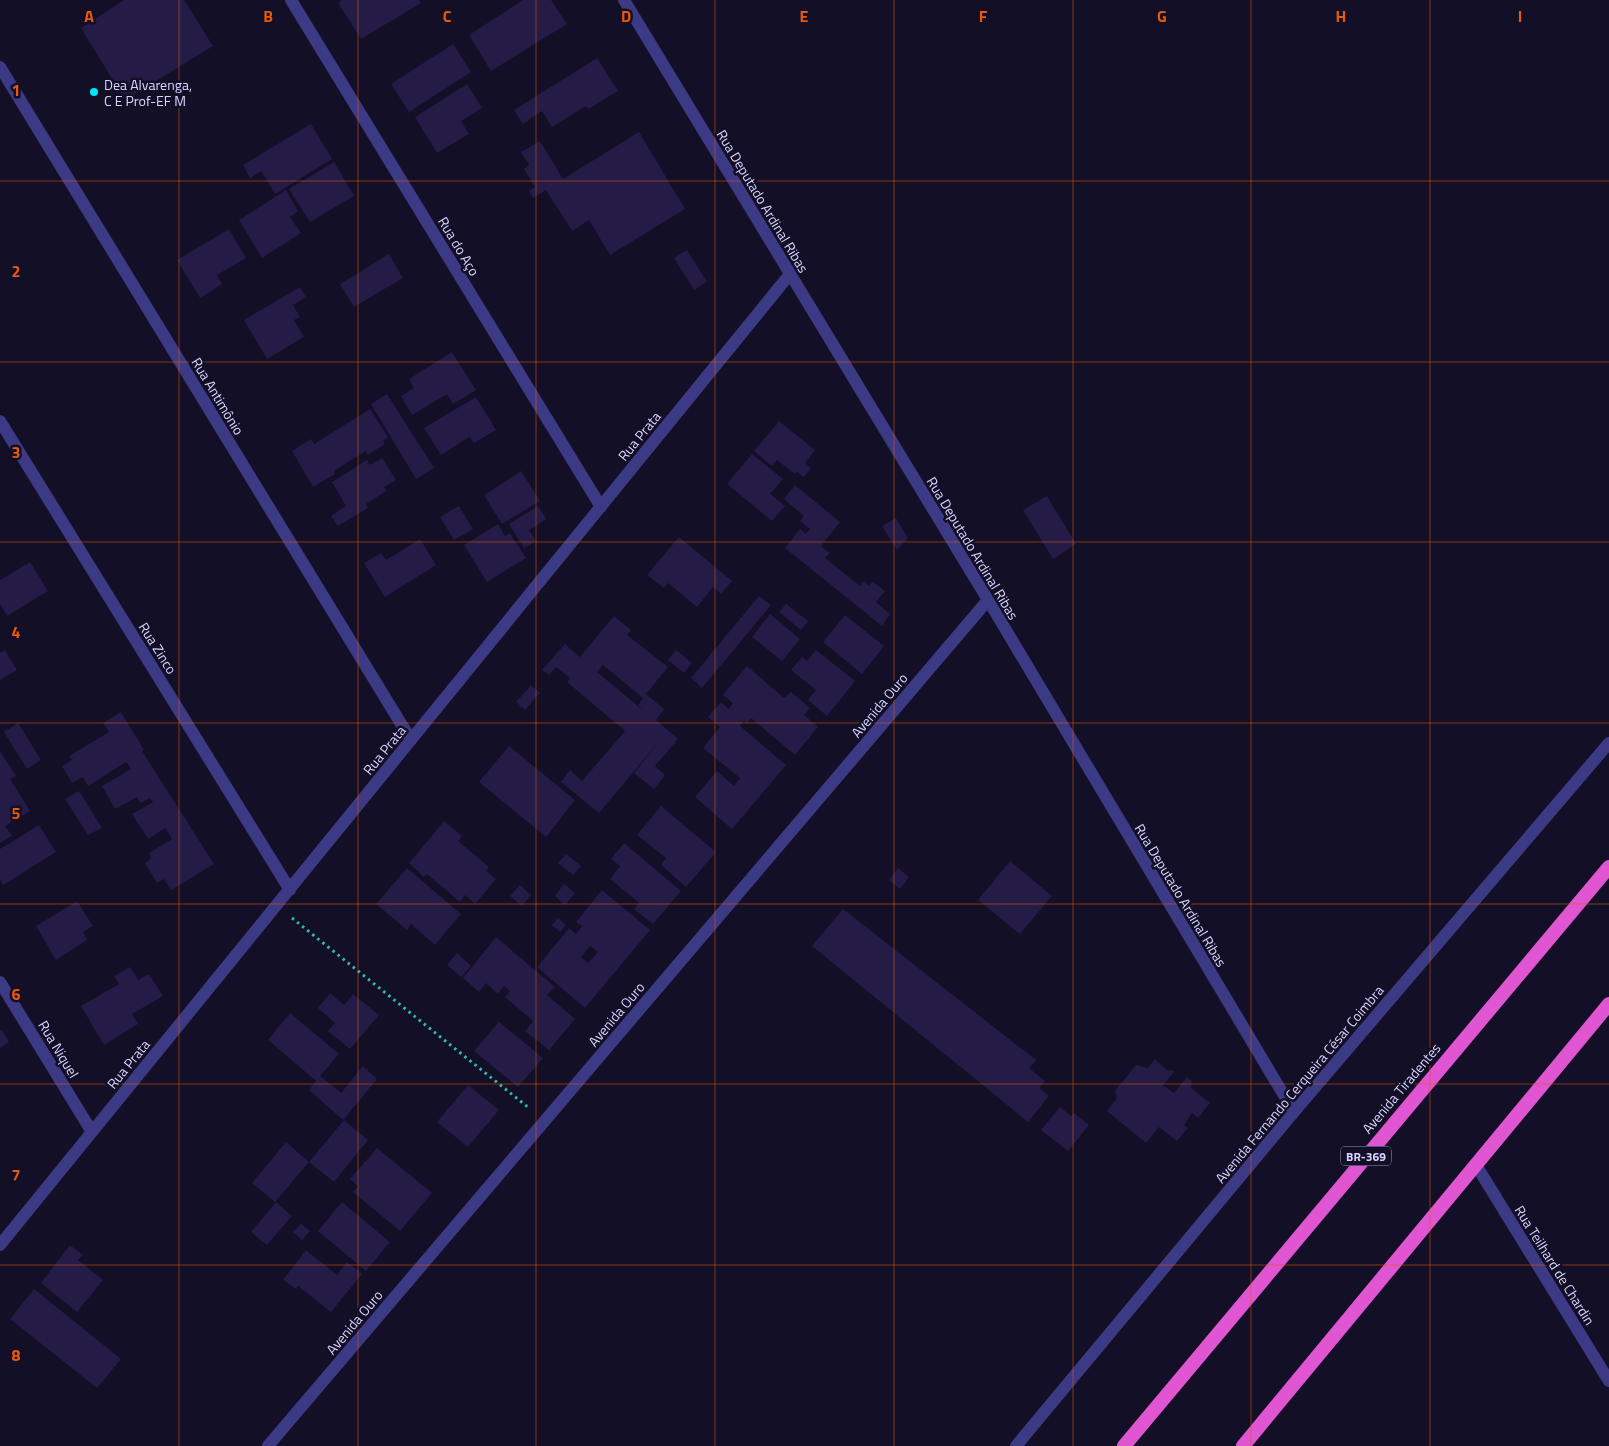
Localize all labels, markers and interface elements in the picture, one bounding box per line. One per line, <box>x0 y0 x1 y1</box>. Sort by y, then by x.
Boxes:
text: A <box>84 4 94 28</box>
text: B <box>263 4 273 28</box>
text: C <box>443 4 452 28</box>
text: D <box>621 4 631 28</box>
text: E <box>800 4 809 28</box>
text: F <box>979 4 988 28</box>
text: G <box>1157 4 1167 28</box>
text: H <box>1336 4 1346 28</box>
text: I <box>1518 4 1522 28</box>
place label: Dea Alvarenga, C E Prof-EF M <box>104 74 192 111</box>
text: 1 <box>12 78 20 102</box>
marker: Dea Alvarenga, C E Prof-EF M <box>88 86 100 98</box>
street label: Rua Deputado Ardinal Ribas <box>712 125 814 277</box>
street label: Rua do Aço <box>433 212 485 280</box>
text: 2 <box>12 259 20 283</box>
street label: Rua Antimônio <box>187 353 249 439</box>
street label: Rua Prata <box>613 407 665 465</box>
text: 3 <box>12 440 20 464</box>
street label: Rua Deputado Ardinal Ribas <box>922 472 1024 624</box>
street label: Rua Zinco <box>134 618 182 678</box>
text: 4 <box>12 620 21 644</box>
street label: Avenida Ouro <box>846 668 912 742</box>
street label: Rua Prata <box>358 721 410 779</box>
text: 5 <box>12 801 21 825</box>
street label: Rua Deputado Ardinal Ribas <box>1130 819 1232 971</box>
street label: Avenida Ouro <box>583 977 649 1051</box>
street label: Avenida Fernando Cerqueira César Coimbra <box>1210 980 1388 1188</box>
text: 6 <box>12 982 21 1006</box>
street label: Rua Niquel <box>34 1016 84 1082</box>
street label: Rua Prata <box>102 1035 154 1093</box>
street label: Avenida Tiradentes <box>1357 1038 1445 1138</box>
road number: BR-369 <box>1341 1146 1391 1166</box>
text: 7 <box>12 1163 20 1187</box>
street label: Rua Teilhard de Chardin <box>1510 1201 1600 1329</box>
street label: Avenida Ouro <box>321 1285 387 1359</box>
text: 8 <box>12 1343 21 1367</box>

